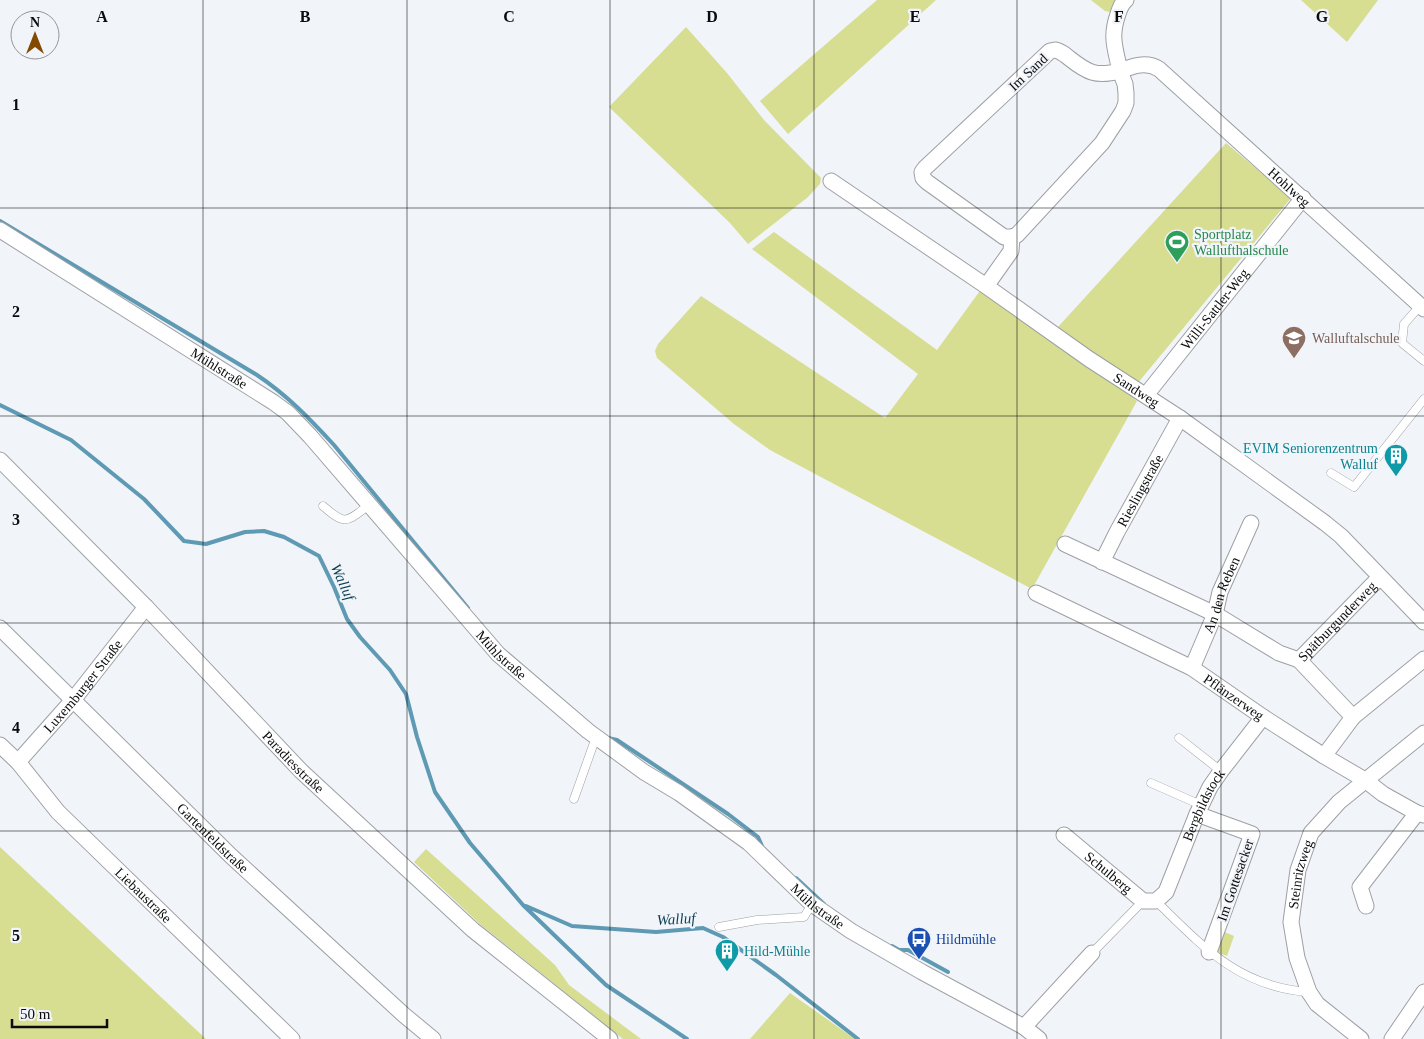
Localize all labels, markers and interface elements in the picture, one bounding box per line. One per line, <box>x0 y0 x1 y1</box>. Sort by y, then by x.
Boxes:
text: A <box>96 8 108 25</box>
text: B <box>300 8 311 25</box>
text: C <box>503 8 515 25</box>
text: D <box>706 8 718 25</box>
text: E <box>910 8 920 25</box>
text: F <box>1114 8 1124 25</box>
text: G <box>1316 8 1329 25</box>
north arrow <box>10 10 60 60</box>
text: N <box>30 15 40 30</box>
street label: Im Sand <box>1006 51 1051 94</box>
text: 1 <box>12 96 20 113</box>
street label: Hohlweg <box>1265 165 1313 210</box>
place label: Sportplatz Wallufthalschule <box>1194 227 1289 258</box>
sports icon: Sportplatz Wallufthalschule <box>1164 229 1190 263</box>
street label: Willi-Sattler-Weg <box>1178 266 1252 353</box>
text: 2 <box>12 303 20 320</box>
school or university icon: Walluftalschule <box>1281 325 1307 359</box>
place label: Walluftalschule <box>1312 331 1400 346</box>
street label: Mühlstraße <box>188 345 250 392</box>
street label: Sandweg <box>1111 370 1162 410</box>
place label: EVIM Seniorenzentrum Walluf <box>1243 441 1378 472</box>
building icon: EVIM Seniorenzentrum Walluf <box>1383 443 1409 477</box>
street label: Rieslingstraße <box>1114 452 1166 529</box>
text: 3 <box>12 511 20 528</box>
street label: An den Reben <box>1201 555 1243 635</box>
water label: Walluf <box>328 561 359 605</box>
street label: Spätburgunderweg <box>1295 578 1380 664</box>
street label: Mühlstraße <box>473 628 529 683</box>
street label: Luxemburger Straße <box>41 637 125 736</box>
street label: Pflänzerweg <box>1201 671 1267 723</box>
text: 4 <box>12 719 20 736</box>
street label: Paradiesstraße <box>259 728 327 796</box>
street label: Bergbildstock <box>1180 767 1228 843</box>
street label: Gartenfeldstraße <box>174 800 251 876</box>
street label: Im Gottesacker <box>1214 837 1257 923</box>
street label: Steinritzweg <box>1286 838 1316 910</box>
street label: Schulberg <box>1082 849 1135 896</box>
street label: Liebaustraße <box>112 865 174 926</box>
street label: Mühlstraße <box>788 881 847 932</box>
water label: Walluf <box>656 910 698 928</box>
bus stop icon: Hildmühle <box>906 926 932 960</box>
text: 5 <box>12 927 20 944</box>
place label: Hildmühle <box>936 932 996 947</box>
building icon: Hild-Mühle <box>714 938 740 972</box>
place label: Hild-Mühle <box>744 944 810 959</box>
scale bar <box>12 996 108 1028</box>
text: 50 m <box>20 1006 51 1022</box>

